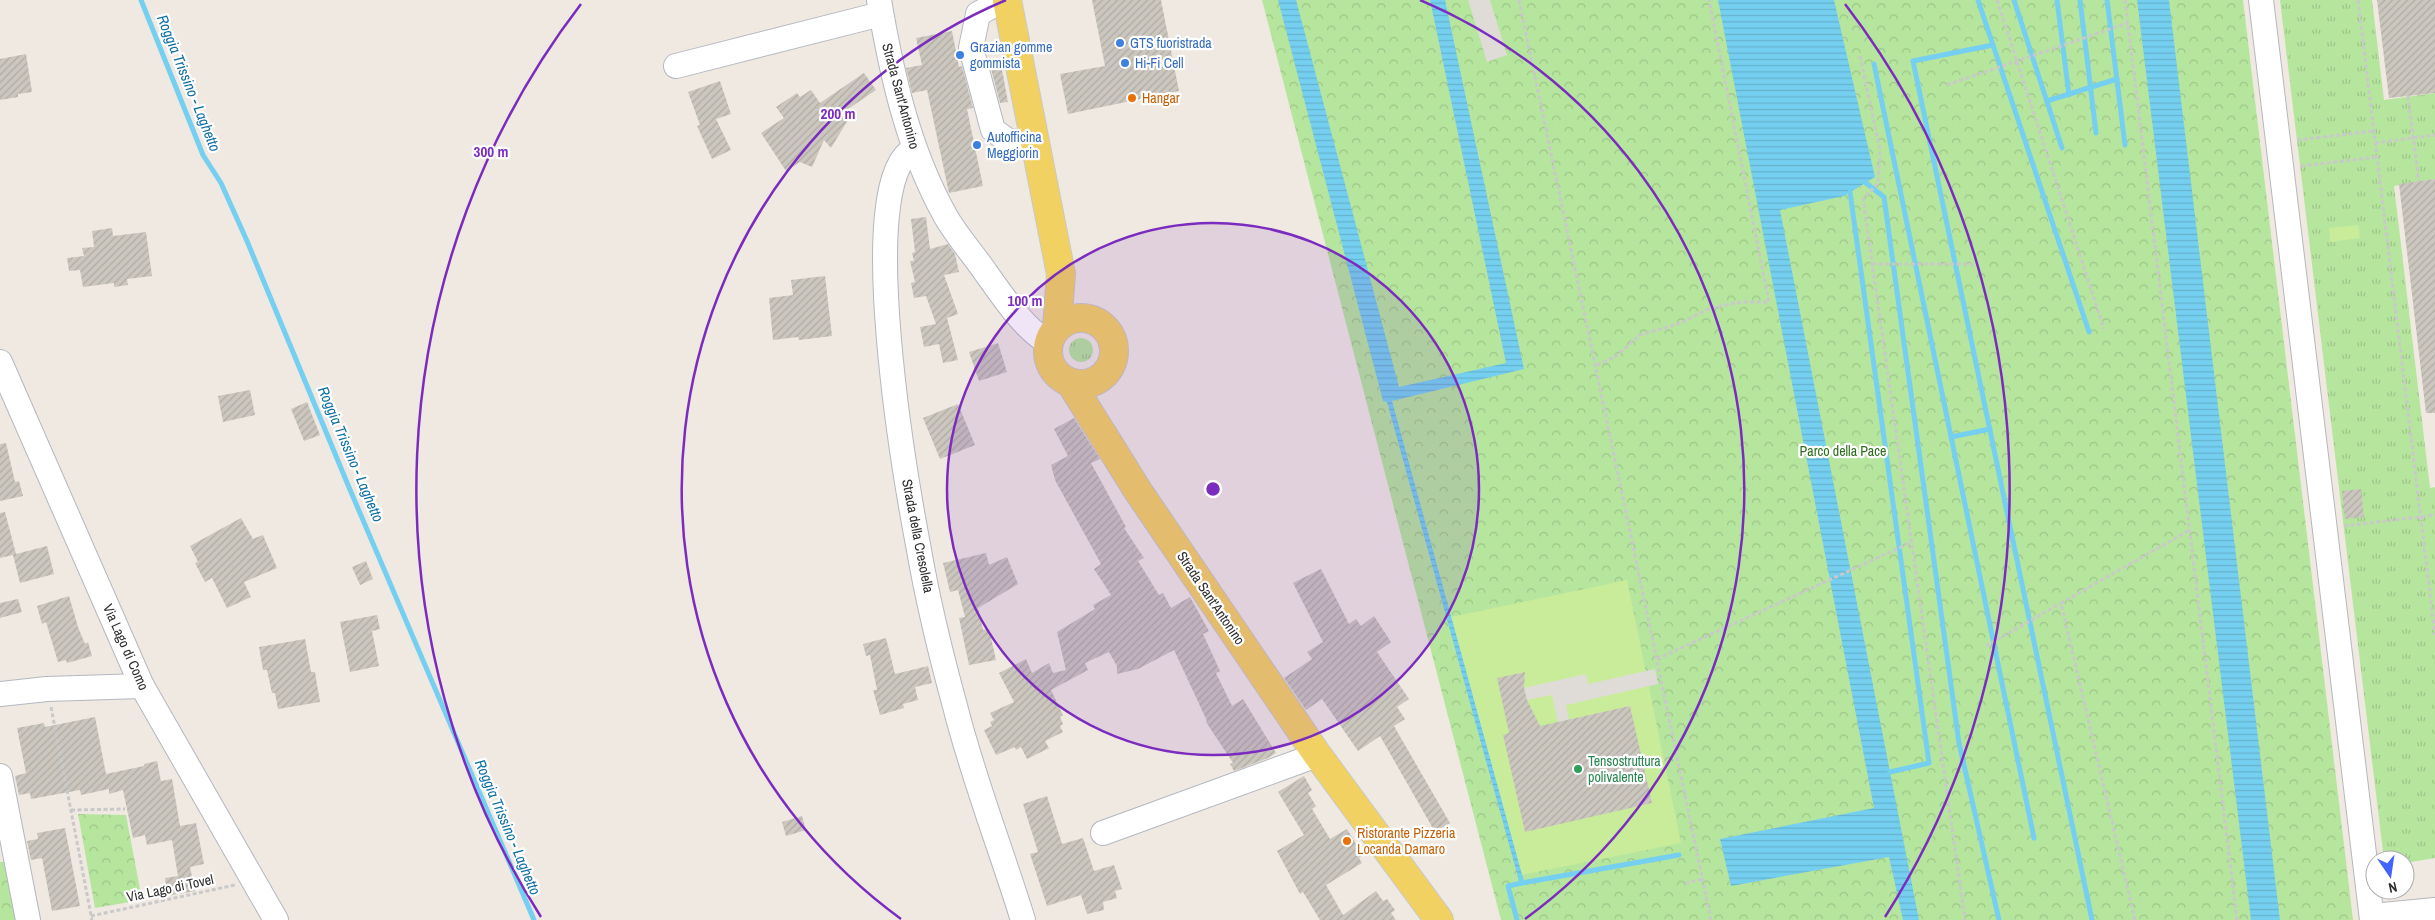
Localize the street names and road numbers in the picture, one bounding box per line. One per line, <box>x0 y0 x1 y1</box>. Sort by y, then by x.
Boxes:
street label: Strada Sant'Antonino <box>878 41 924 151</box>
street label: Strada della Cresolella <box>898 478 938 595</box>
street label: Strada Sant'Antonino <box>1173 548 1249 648</box>
street label: Via Lago di Como <box>99 601 153 693</box>
street label: Via Lago di Tovel <box>125 870 215 906</box>

